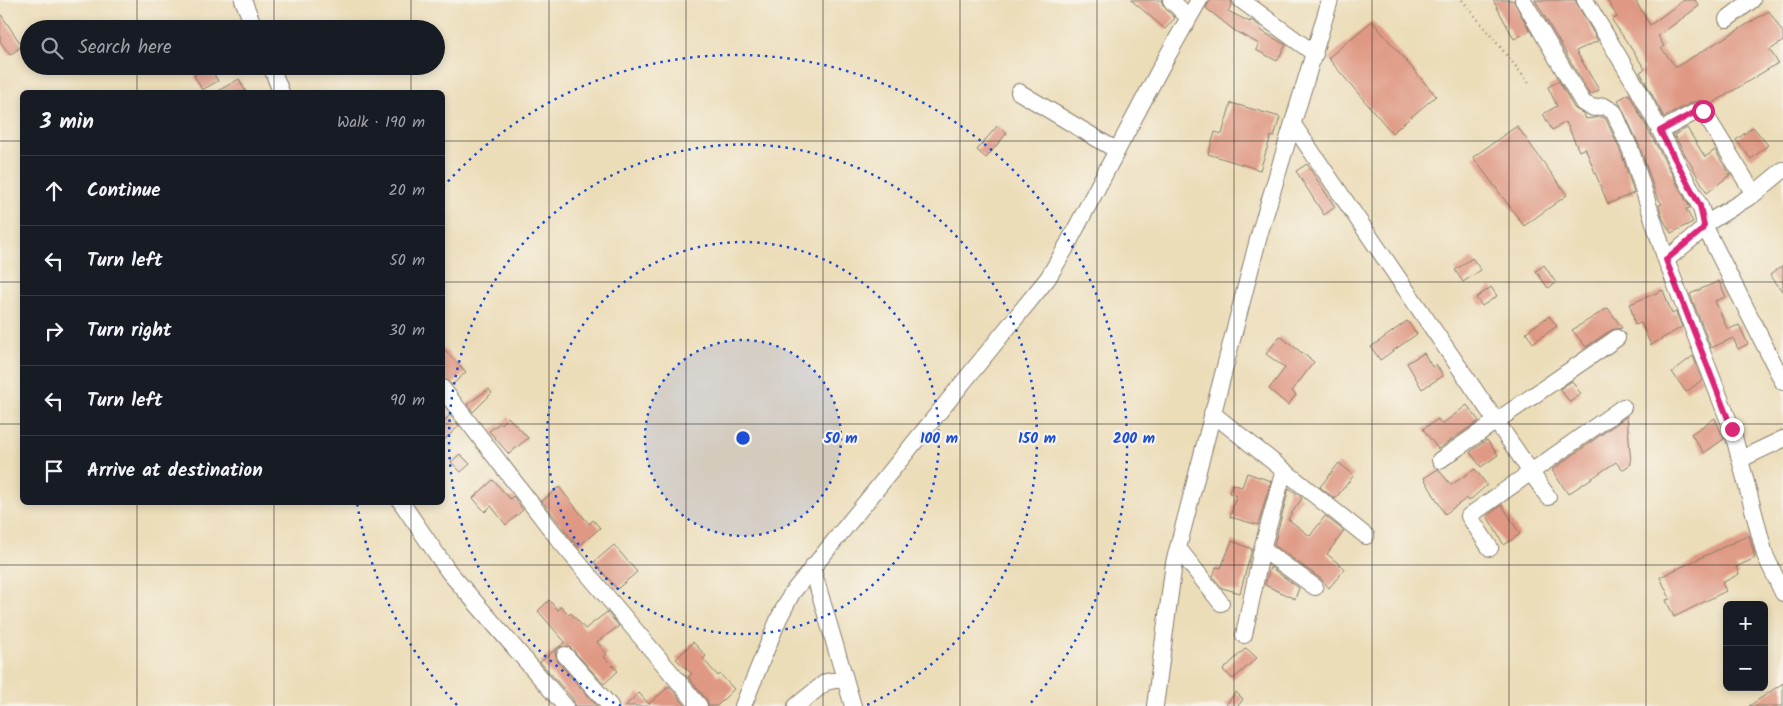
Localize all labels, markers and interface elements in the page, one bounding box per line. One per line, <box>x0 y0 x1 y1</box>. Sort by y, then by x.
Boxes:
search box <box>20 20 445 75</box>
text: Search here <box>78 33 172 63</box>
icon: search <box>38 34 66 62</box>
route start <box>1692 100 1715 123</box>
text: 3 min <box>40 106 94 139</box>
text: Walk · 190 m <box>337 110 425 135</box>
text: Continue <box>87 176 160 206</box>
icon: ahead <box>40 177 68 205</box>
text: 20 m <box>389 178 425 203</box>
text: Turn left <box>87 246 162 276</box>
icon: left <box>40 247 68 275</box>
text: 50 m <box>389 248 425 273</box>
text: Turn right <box>87 316 172 346</box>
icon: right <box>40 317 68 345</box>
text: 30 m <box>389 318 425 343</box>
text: Turn left <box>87 386 162 416</box>
icon: left <box>40 387 68 415</box>
text: 90 m <box>390 388 425 413</box>
route end <box>1721 418 1744 441</box>
text: 50 m <box>823 427 858 451</box>
text: 100 m <box>920 427 958 451</box>
text: 150 m <box>1018 427 1056 451</box>
text: 200 m <box>1113 427 1155 451</box>
centre of rings <box>734 429 752 447</box>
text: Arrive at destination <box>87 456 263 486</box>
icon: arrive <box>40 457 68 485</box>
map controls <box>1723 601 1768 691</box>
button: + <box>1723 601 1768 646</box>
button: − <box>1723 646 1768 691</box>

